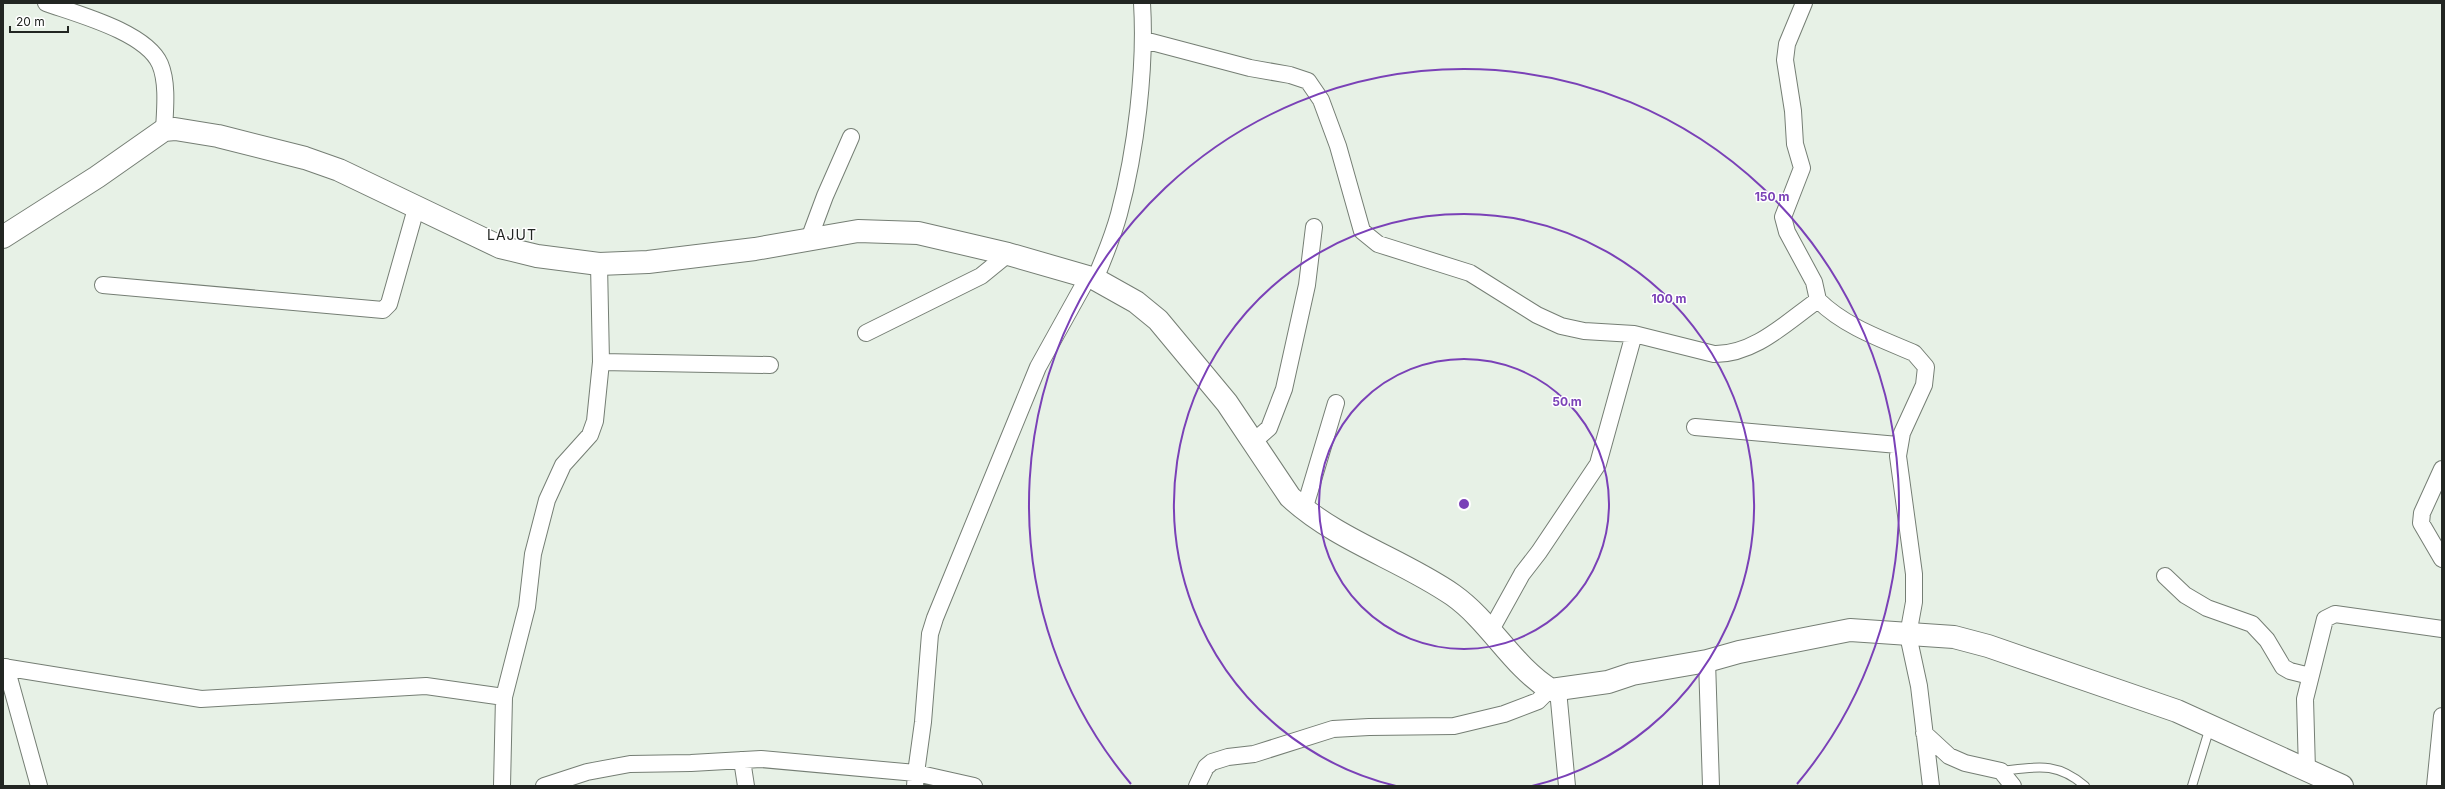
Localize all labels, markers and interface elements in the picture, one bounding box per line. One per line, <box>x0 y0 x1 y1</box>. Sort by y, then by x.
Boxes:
scale bar <box>10 8 68 34</box>
text: 20 m <box>16 14 45 29</box>
text: 150 m <box>1755 189 1789 204</box>
district label: LAJUT <box>487 226 537 243</box>
text: 100 m <box>1651 291 1687 306</box>
text: 50 m <box>1552 394 1582 409</box>
centre of rings <box>1457 497 1471 511</box>

